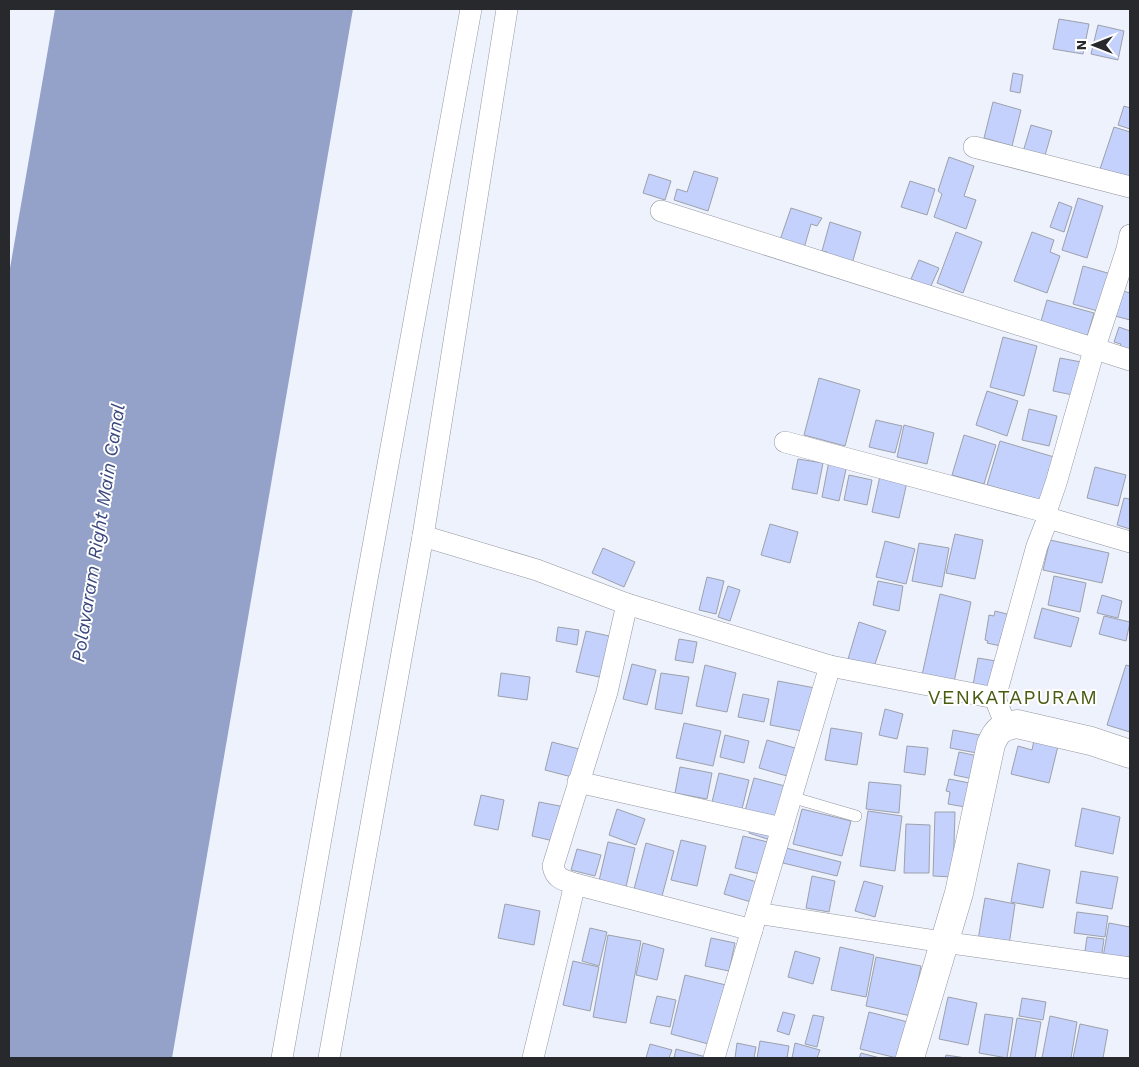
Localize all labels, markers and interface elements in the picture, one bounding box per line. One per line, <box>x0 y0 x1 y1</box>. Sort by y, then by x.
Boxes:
north arrow <box>1069 20 1119 70</box>
text: N <box>1073 40 1089 50</box>
water label: Polavaram Right Main Canal <box>66 402 130 664</box>
district label: VENKATAPURAM <box>928 685 1098 709</box>

